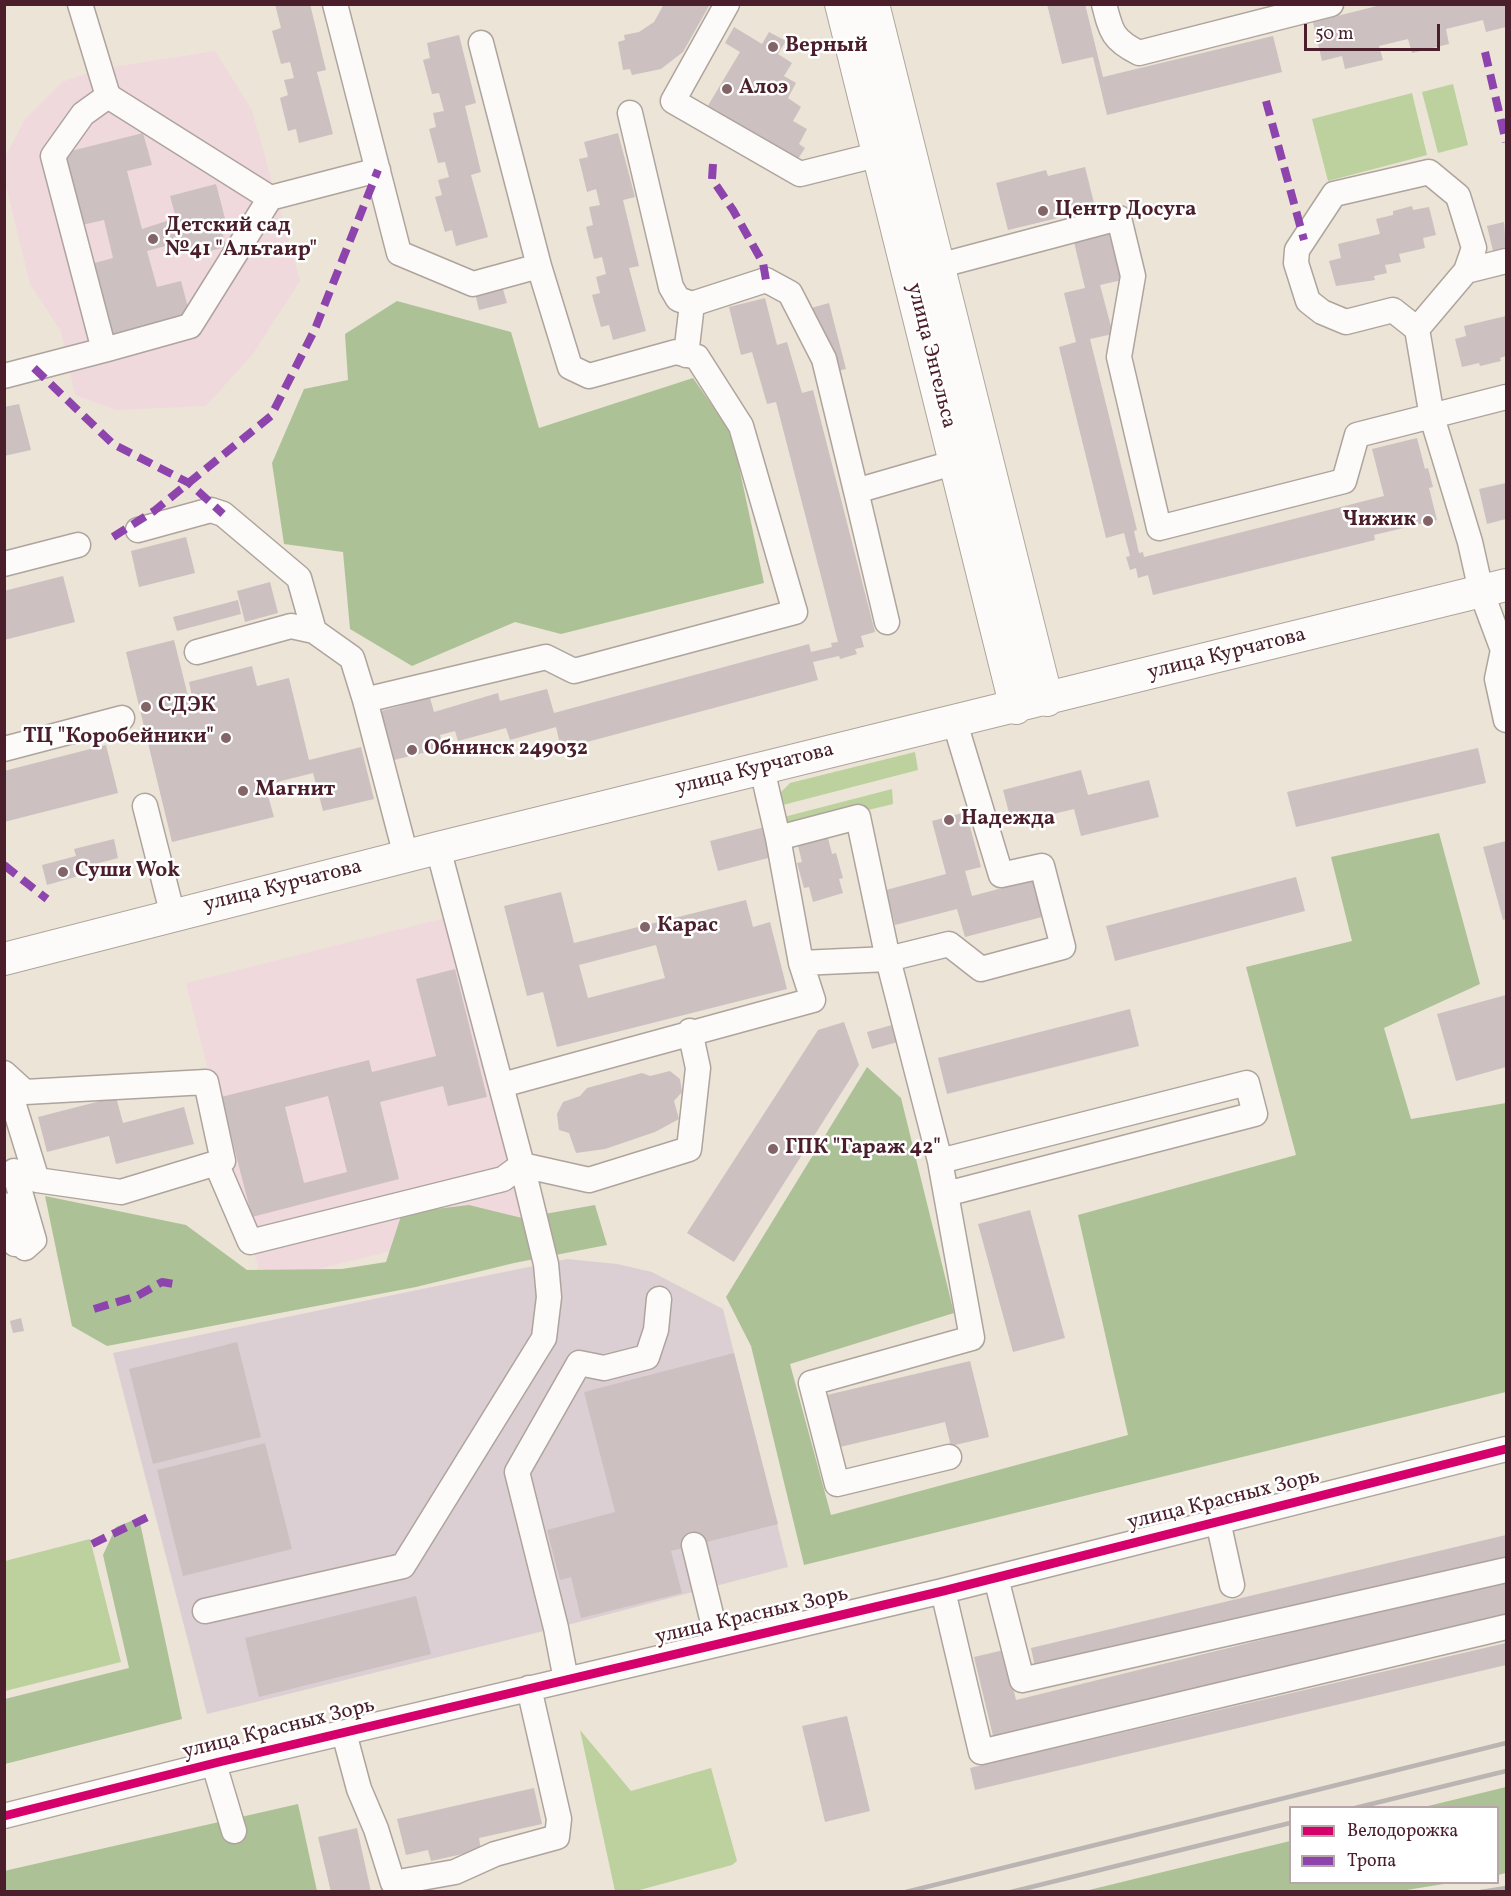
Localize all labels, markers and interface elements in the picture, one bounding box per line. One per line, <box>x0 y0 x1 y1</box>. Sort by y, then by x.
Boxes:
scale bar <box>1307 12 1444 50</box>
text: 50 m <box>1315 22 1354 47</box>
place label: Верный <box>785 34 868 60</box>
marker: Верный <box>766 40 780 54</box>
place label: Алоэ <box>739 76 788 102</box>
marker: Алоэ <box>720 82 734 96</box>
place label: Центр Досуга <box>1055 198 1196 224</box>
marker: Центр Досуга <box>1036 204 1050 218</box>
place label: Детский сад №41 "Альтаир" <box>165 214 317 264</box>
marker: Детский сад №41 "Альтаир" <box>146 232 160 246</box>
street label: улица Энгельса <box>900 281 960 431</box>
place label: Чижик <box>1343 508 1416 534</box>
marker: Чижик <box>1421 514 1435 528</box>
street label: улица Курчатова <box>1145 623 1309 687</box>
place label: СДЭК <box>158 694 216 720</box>
marker: СДЭК <box>139 700 153 714</box>
place label: ТЦ "Коробейники" <box>23 725 214 751</box>
marker: ТЦ "Коробейники" <box>219 731 233 745</box>
place label: Обнинск 249032 <box>424 737 588 763</box>
street label: улица Курчатова <box>673 738 837 802</box>
marker: Обнинск 249032 <box>405 743 419 757</box>
place label: Магнит <box>255 778 335 804</box>
marker: Магнит <box>236 784 250 798</box>
place label: Надежда <box>961 807 1055 833</box>
marker: Надежда <box>942 813 956 827</box>
street label: улица Курчатова <box>201 855 365 919</box>
place label: Суши Wok <box>75 859 180 885</box>
marker: Суши Wok <box>56 865 70 879</box>
place label: Карас <box>657 914 718 940</box>
marker: Карас <box>638 920 652 934</box>
place label: ГПК "Гараж 42" <box>785 1136 941 1162</box>
marker: ГПК "Гараж 42" <box>766 1142 780 1156</box>
street label: улица Красных Зорь <box>1125 1465 1323 1537</box>
street label: улица Красных Зорь <box>653 1583 851 1651</box>
street label: улица Красных Зорь <box>180 1694 378 1766</box>
legend <box>1289 1806 1499 1884</box>
text: Велодорожка <box>1347 1819 1458 1844</box>
text: Тропа <box>1347 1849 1396 1874</box>

